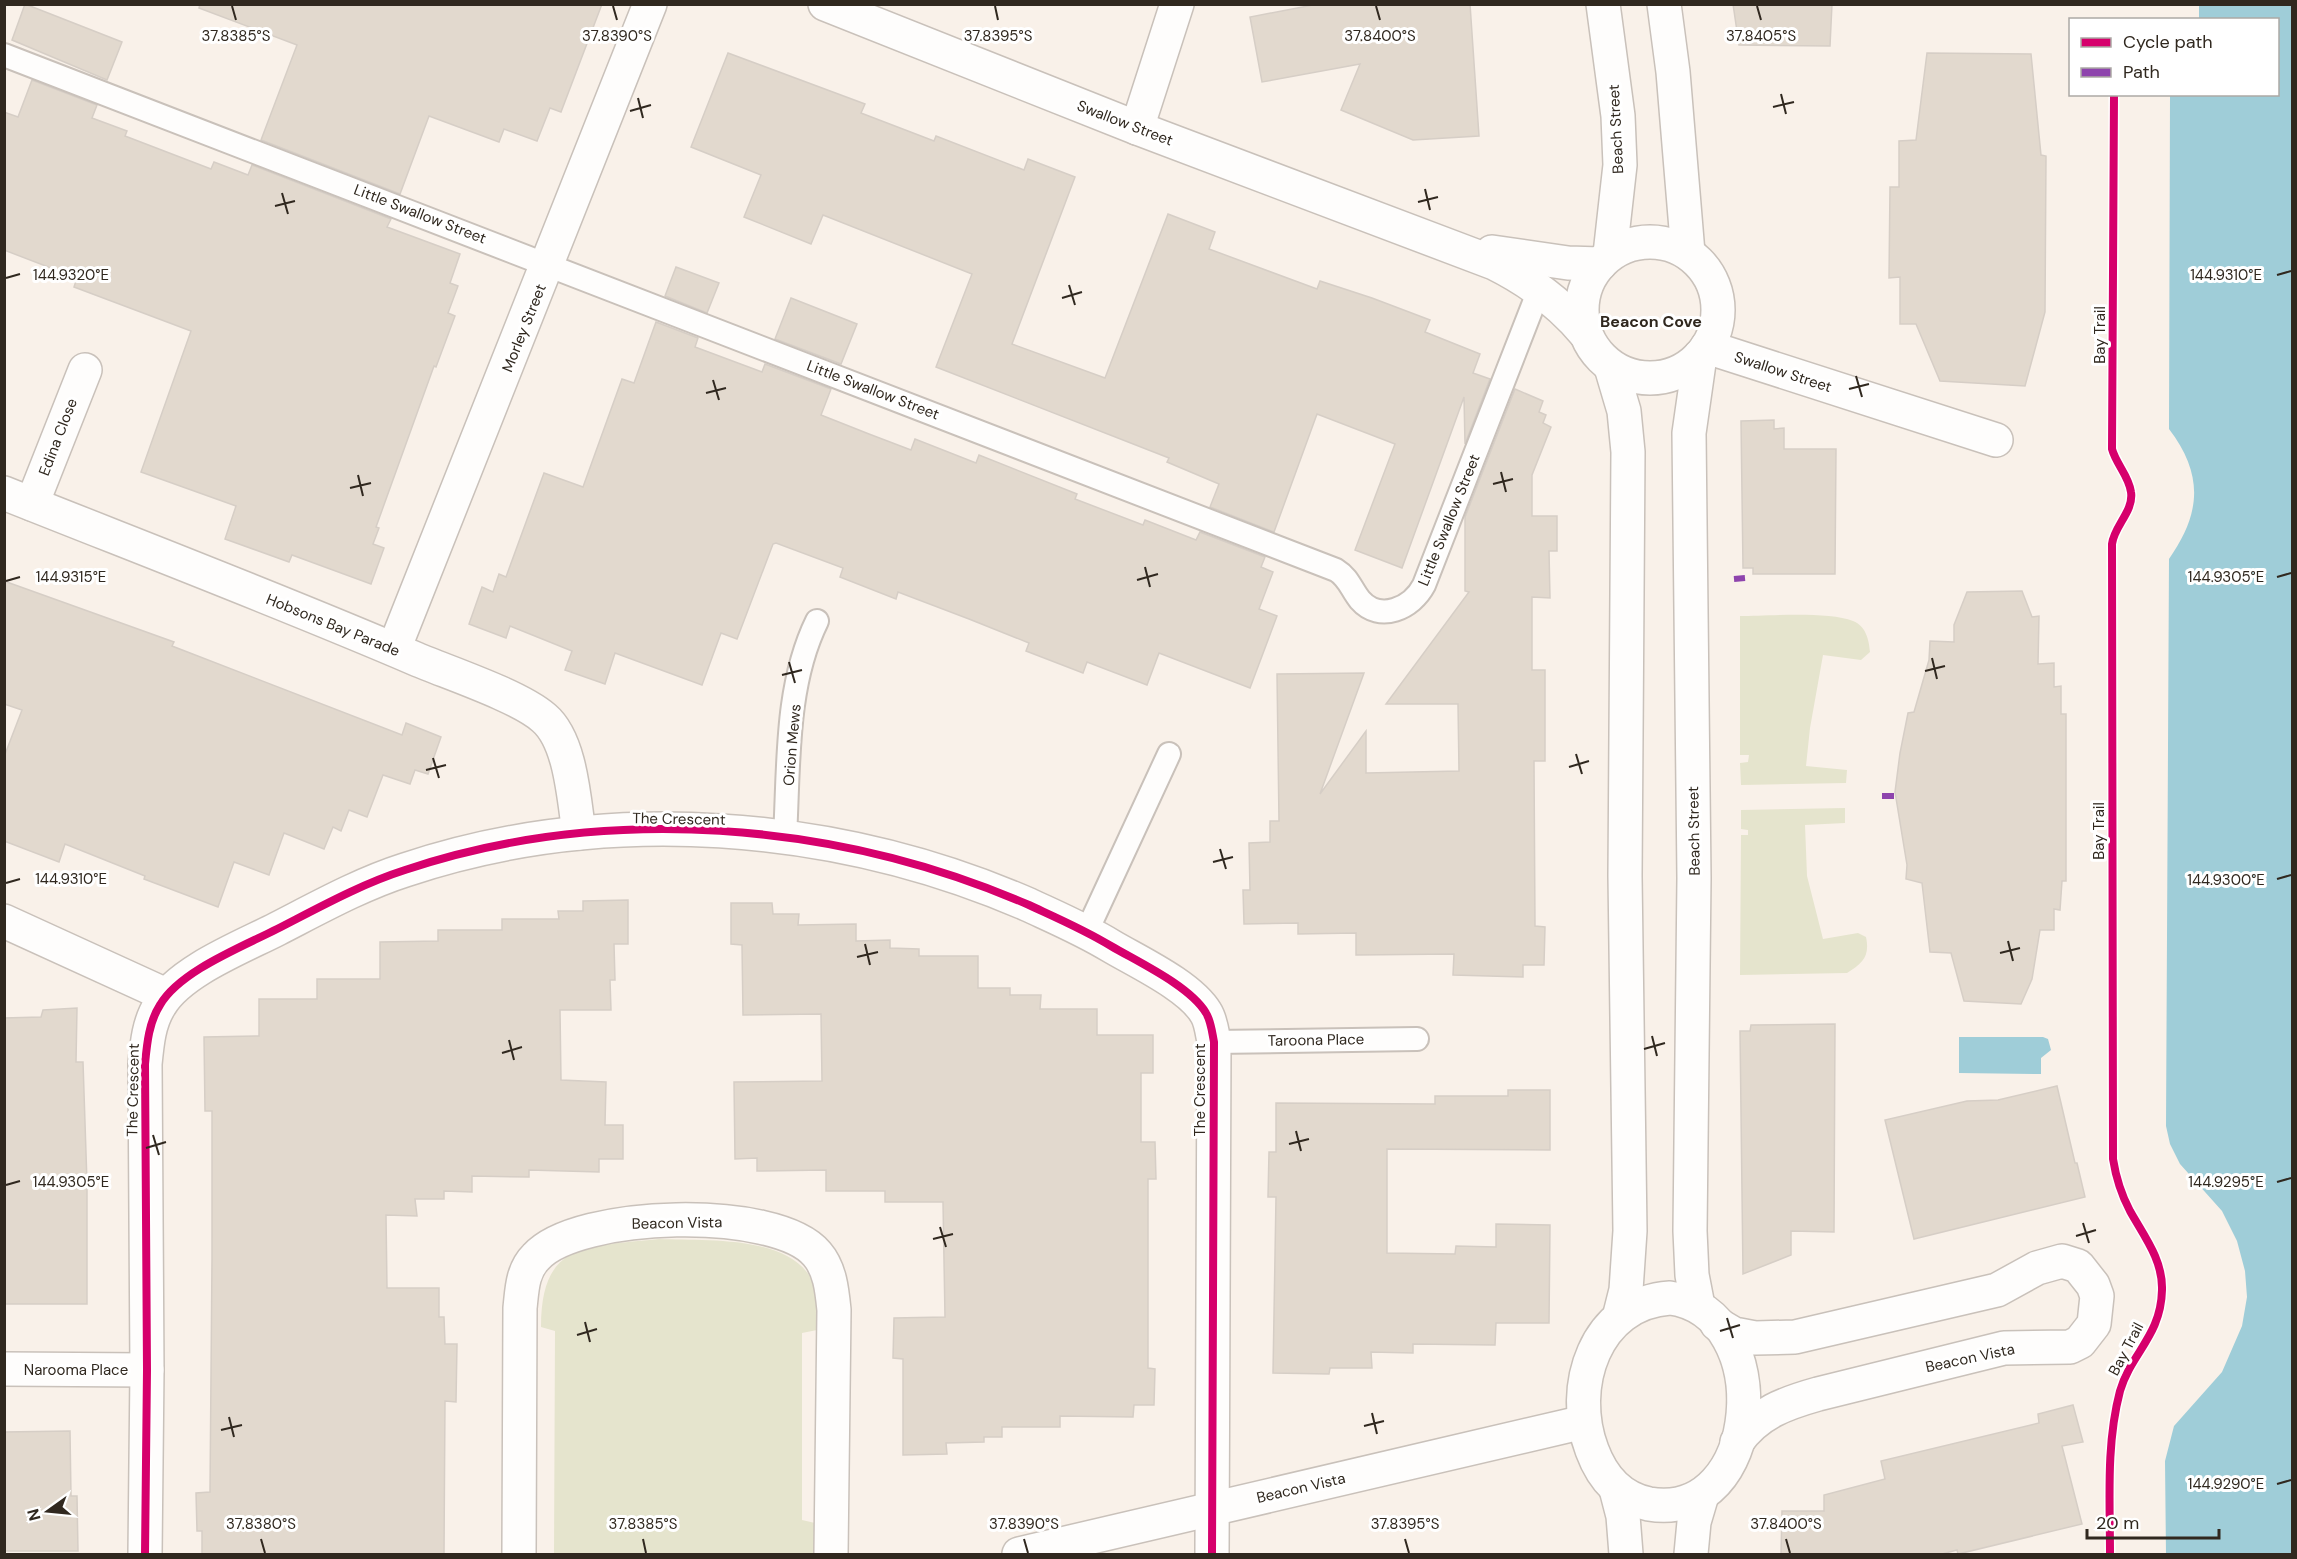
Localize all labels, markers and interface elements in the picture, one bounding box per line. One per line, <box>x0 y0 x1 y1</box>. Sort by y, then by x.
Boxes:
legend <box>2069 18 2279 96</box>
text: 37.8385°S <box>202 26 271 46</box>
text: 37.8390°S <box>582 26 652 46</box>
text: 37.8395°S <box>964 26 1033 46</box>
text: 37.8400°S <box>1344 26 1416 46</box>
text: 37.8405°S <box>1726 26 1796 46</box>
text: Cycle path <box>2123 30 2213 54</box>
text: Path <box>2123 60 2160 84</box>
street label: Beach Street <box>1604 84 1628 174</box>
street label: Swallow Street <box>1074 96 1176 151</box>
street label: Little Swallow Street <box>351 180 489 249</box>
text: 144.9320°E <box>33 265 109 285</box>
text: 144.9310°E <box>2190 265 2262 285</box>
street label: Morley Street <box>497 281 551 375</box>
street label: Bay Trail <box>2090 306 2110 364</box>
district label: Beacon Cove <box>1600 311 1702 332</box>
street label: Swallow Street <box>1732 347 1834 397</box>
street label: Little Swallow Street <box>804 356 942 425</box>
street label: Edina CIose <box>34 395 82 479</box>
street label: Little Swallow Street <box>1413 451 1485 589</box>
text: 144.9315°E <box>36 567 106 587</box>
text: 144.9305°E <box>2188 567 2264 587</box>
street label: Hobsons Bay Parade <box>263 589 403 661</box>
street label: Orion Mews <box>778 703 806 787</box>
street label: Beach Street <box>1683 786 1705 876</box>
street label: Bay Trail <box>2089 802 2109 860</box>
street label: The Crescent <box>632 808 726 830</box>
text: 144.9310°E <box>35 869 107 889</box>
text: 144.9300°E <box>2187 870 2265 890</box>
street label: Taroona Place <box>1268 1029 1364 1051</box>
street label: The Crescent <box>122 1043 144 1137</box>
street label: The Crescent <box>1190 1043 1210 1137</box>
text: 144.9305°E <box>33 1172 109 1192</box>
text: 144.9295°E <box>2188 1172 2264 1192</box>
street label: Beacon Vista <box>631 1212 723 1234</box>
street label: Bay Trail <box>2104 1319 2148 1379</box>
street label: Beacon Vista <box>1924 1339 2016 1377</box>
street label: Narooma Place <box>24 1360 128 1380</box>
street label: Beacon Vista <box>1255 1468 1347 1508</box>
text: 144.9290°E <box>2188 1474 2264 1494</box>
north arrow <box>18 1481 78 1541</box>
scale bar <box>2087 1502 2219 1540</box>
text: N <box>22 1506 46 1523</box>
text: 20 m <box>2096 1511 2139 1535</box>
text: 37.8380°S <box>226 1514 296 1534</box>
text: 37.8385°S <box>609 1514 678 1534</box>
text: 37.8390°S <box>989 1514 1059 1534</box>
text: 37.8395°S <box>1371 1514 1440 1534</box>
text: 37.8400°S <box>1750 1514 1822 1534</box>

